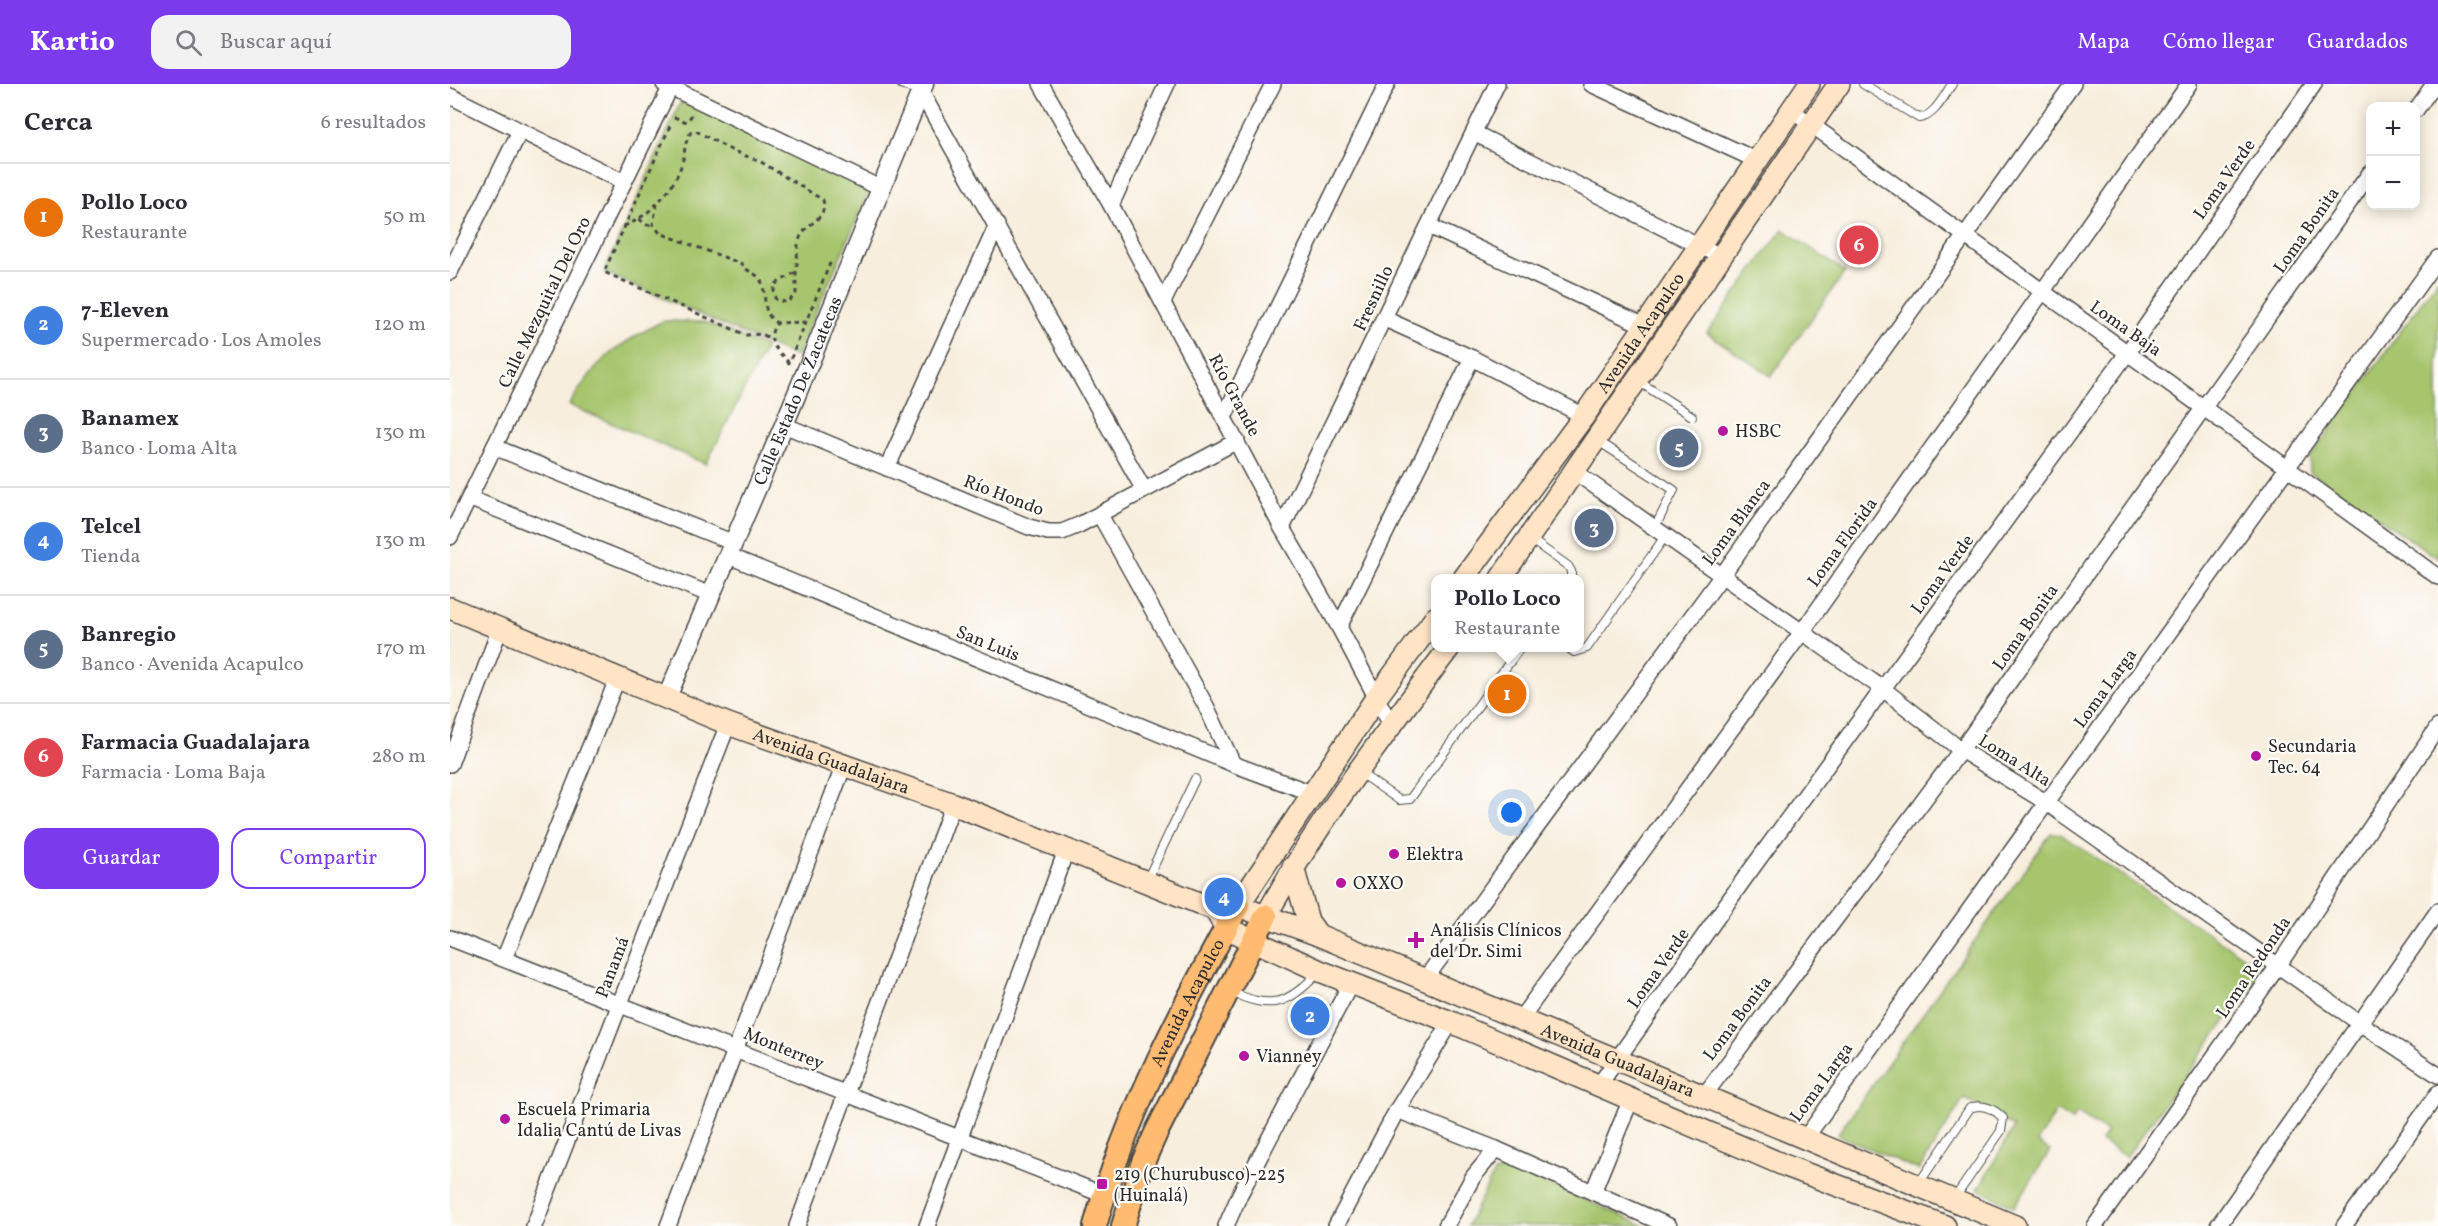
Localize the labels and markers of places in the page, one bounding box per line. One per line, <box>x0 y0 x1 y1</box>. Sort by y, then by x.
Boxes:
pin: 6 <box>1840 222 1878 268</box>
place label: HSBC <box>1735 420 1781 445</box>
marker: HSBC <box>1716 424 1730 438</box>
pin: 5 <box>1660 426 1698 470</box>
pin: 3 <box>1574 506 1614 550</box>
pin: 1 <box>1488 672 1526 716</box>
place label: Secundaria Tec. 64 <box>2268 735 2356 781</box>
marker: Secundaria Tec. 64 <box>2249 749 2263 763</box>
place label: Elektra <box>1406 843 1463 868</box>
marker: Elektra <box>1387 847 1401 861</box>
place label: OXXO <box>1353 872 1403 897</box>
pin: 4 <box>1204 874 1244 920</box>
marker: OXXO <box>1334 876 1348 890</box>
place label: Análisis Clínicos del Dr. Simi <box>1430 919 1562 965</box>
marker: Análisis Clínicos del Dr. Simi <box>1407 931 1425 949</box>
pin: 2 <box>1290 994 1330 1038</box>
place label: Vianney <box>1256 1045 1322 1070</box>
marker: Vianney <box>1237 1049 1251 1063</box>
place label: Escuela Primaria Idalia Cantú de Livas <box>517 1098 681 1144</box>
marker: Escuela Primaria Idalia Cantú de Livas <box>498 1112 512 1126</box>
place label: 219 (Churubusco)-225 (Huinalá) <box>1114 1163 1285 1209</box>
marker: 219 (Churubusco)-225 (Huinalá) <box>1095 1177 1109 1191</box>

